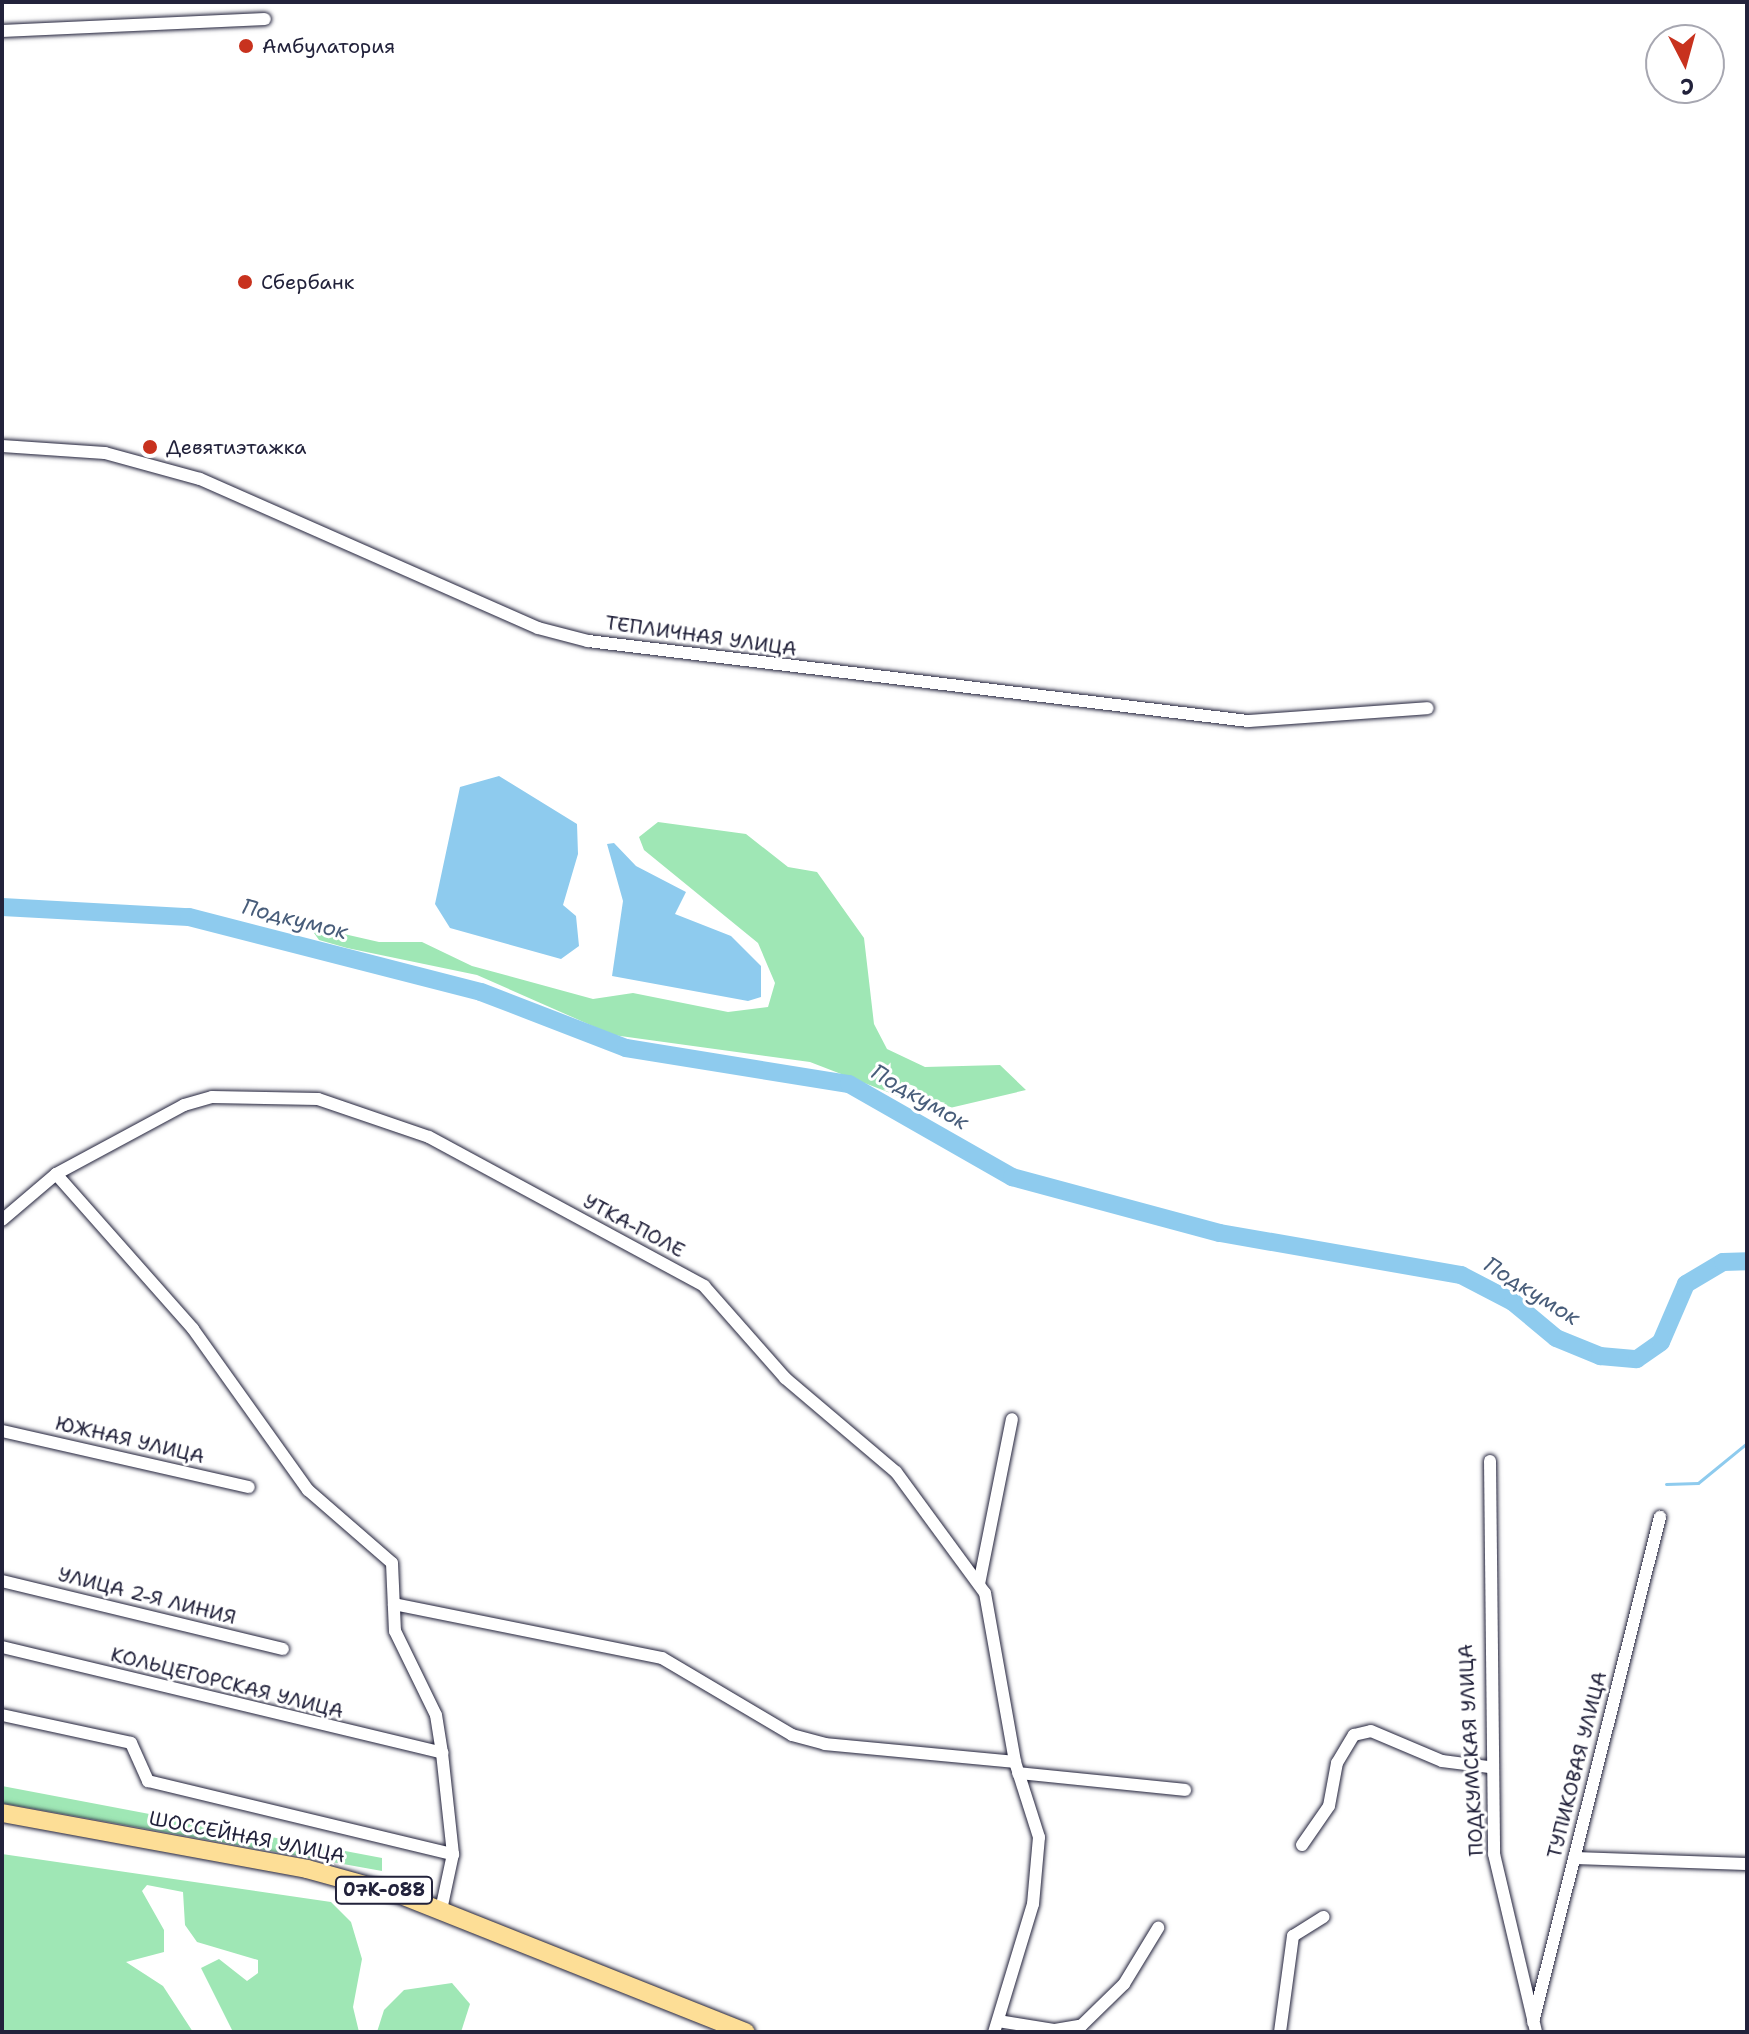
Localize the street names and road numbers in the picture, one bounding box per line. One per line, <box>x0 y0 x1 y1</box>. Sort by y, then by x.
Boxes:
street label: ТЕПЛИЧНАЯ УЛИЦА <box>604 611 798 661</box>
street label: УТКА-ПОЛЕ <box>579 1189 689 1263</box>
street label: ЮЖНАЯ УЛИЦА <box>53 1411 207 1469</box>
street label: УЛИЦА 2-Я ЛИНИЯ <box>56 1562 238 1630</box>
street label: КОЛЬЦЕГОРСКАЯ УЛИЦА <box>108 1642 346 1724</box>
street label: ПОДКУМСКАЯ УЛИЦА <box>1453 1643 1489 1857</box>
street label: ТУПИКОВАЯ УЛИЦА <box>1542 1669 1612 1861</box>
street label: ШОССЕЙНАЯ УЛИЦА <box>147 1806 347 1868</box>
road number: 07К-088 <box>334 1876 434 1904</box>

